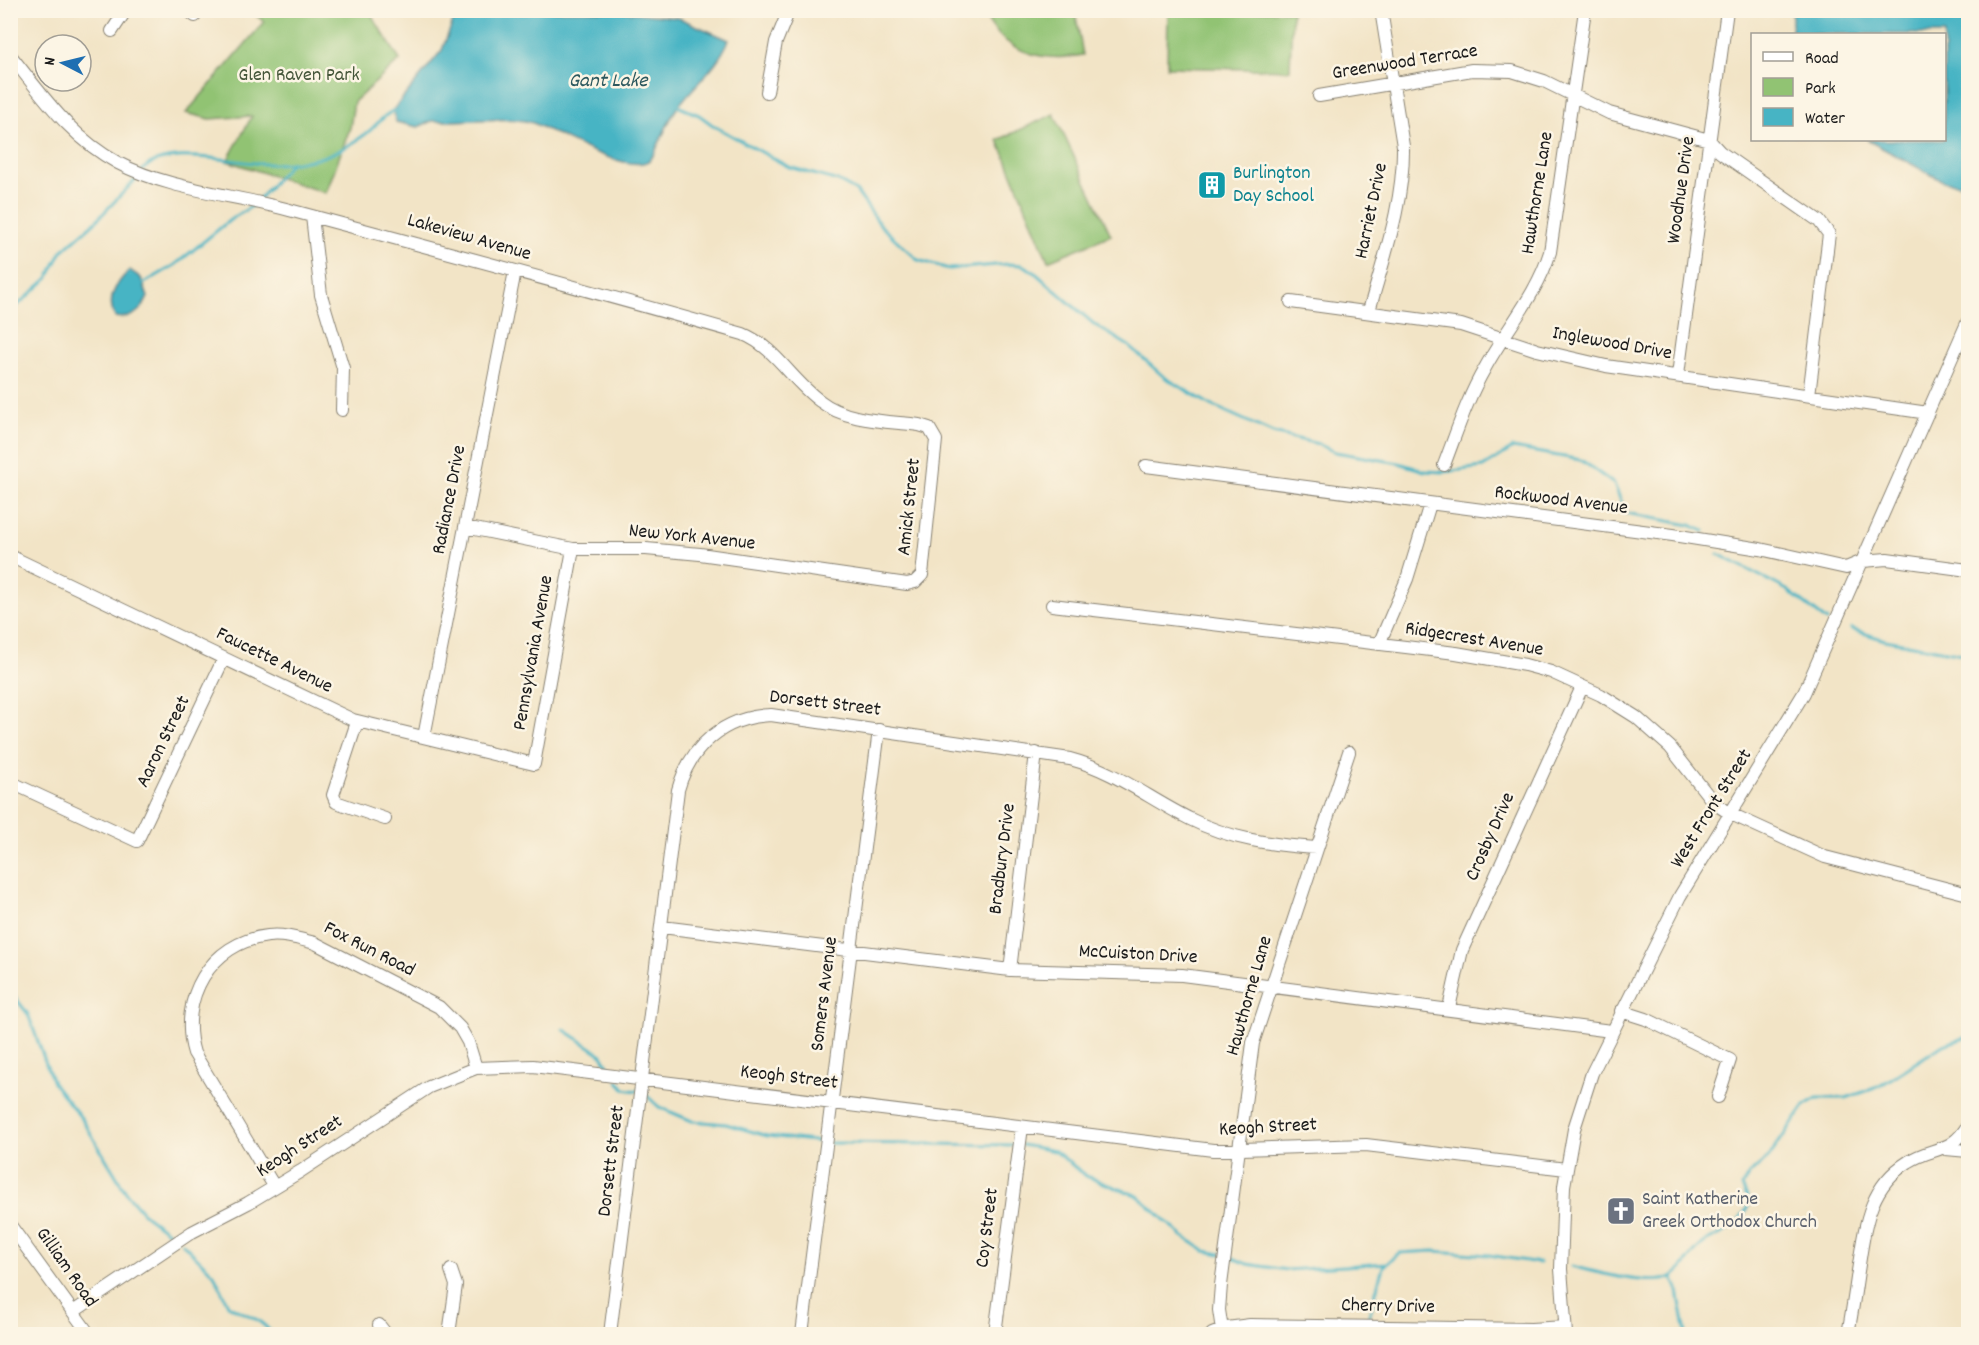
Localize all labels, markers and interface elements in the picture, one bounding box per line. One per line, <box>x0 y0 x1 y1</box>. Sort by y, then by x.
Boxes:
north arrow <box>33 33 93 93</box>
legend <box>1751 33 1946 141</box>
street label: Greenwood Terrace <box>1330 38 1480 88</box>
text: Road <box>1805 47 1839 72</box>
text: N <box>39 56 63 67</box>
park label: Glen Raven Park <box>238 62 360 90</box>
water label: Gant Lake <box>568 67 649 97</box>
text: Park <box>1805 77 1836 102</box>
text: Water <box>1805 107 1845 132</box>
street label: Hawthorne Lane <box>1515 130 1562 256</box>
street label: Woodhue Drive <box>1661 134 1703 246</box>
place label: Burlington Day School <box>1233 160 1314 211</box>
street label: Harriet Drive <box>1348 160 1396 262</box>
building icon: Burlington Day School <box>1196 169 1228 201</box>
street label: Lakeview Avenue <box>404 207 534 269</box>
street label: Inglewood Drive <box>1550 320 1674 368</box>
street label: Radiance Drive <box>426 443 474 557</box>
street label: Amick Street <box>891 457 929 557</box>
street label: Rockwood Avenue <box>1493 479 1630 523</box>
street label: New York Avenue <box>627 517 757 559</box>
street label: Pennsylvania Avenue <box>507 573 561 733</box>
street label: Ridgecrest Avenue <box>1403 615 1545 665</box>
street label: Faucette Avenue <box>211 621 337 701</box>
street label: Dorsett Street <box>768 683 882 725</box>
street label: Aaron Street <box>130 691 198 793</box>
street label: West Front Street <box>1664 744 1760 874</box>
street label: Crosby Drive <box>1459 788 1523 886</box>
street label: Bradbury Drive <box>982 802 1024 916</box>
street label: Fox Run Road <box>318 915 420 985</box>
street label: Hawthorne Lane <box>1220 933 1281 1059</box>
street label: Somers Avenue <box>804 935 846 1053</box>
street label: McCuiston Drive <box>1078 938 1198 972</box>
street label: Keogh Street <box>739 1058 839 1098</box>
street label: Dorsett Street <box>591 1104 633 1218</box>
street label: Keogh Street <box>251 1109 349 1185</box>
street label: Keogh Street <box>1218 1111 1318 1145</box>
place label: Saint Katherine Greek Orthodox Church <box>1642 1186 1817 1237</box>
street label: Coy Street <box>969 1187 1007 1269</box>
church icon: Saint Katherine Greek Orthodox Church <box>1605 1195 1637 1227</box>
street label: Gilliam Road <box>28 1222 104 1314</box>
street label: Cherry Drive <box>1341 1292 1435 1322</box>

